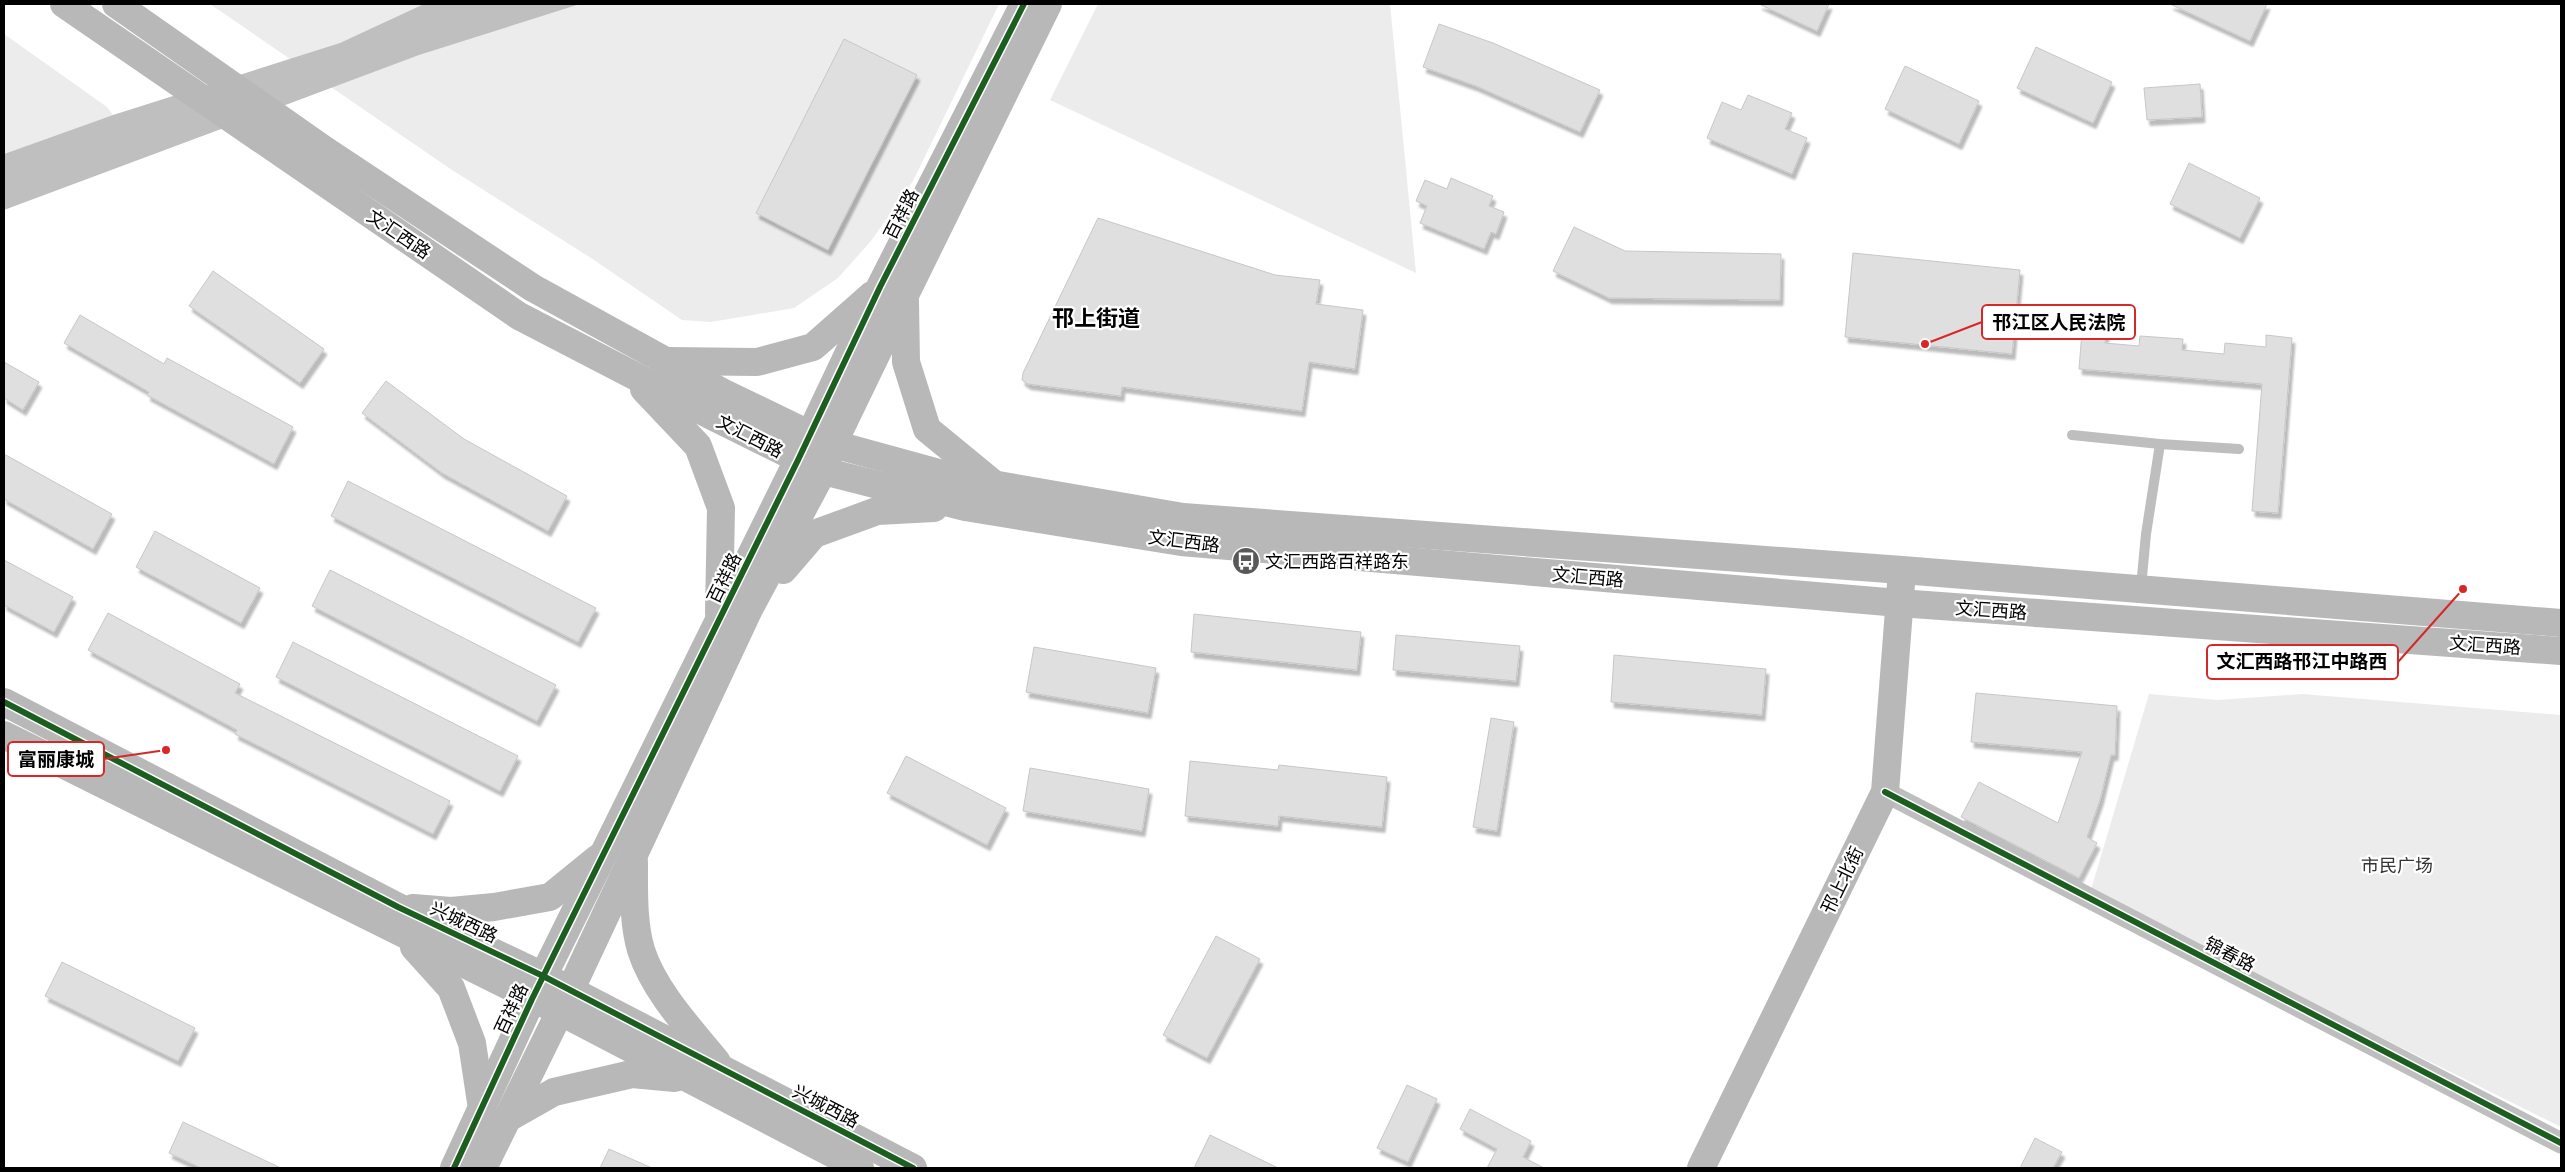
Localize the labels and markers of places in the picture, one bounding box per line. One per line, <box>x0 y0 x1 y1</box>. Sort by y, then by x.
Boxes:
callout: 邗江区人民法院 <box>1982 305 2135 339</box>
bus stop icon: 文汇西路百祥路东 <box>1231 546 1261 576</box>
place label: 文汇西路百祥路东 <box>1265 551 1409 572</box>
callout: 文汇西路邗江中路西 <box>2207 645 2398 679</box>
callout: 富丽康城 <box>8 742 104 776</box>

